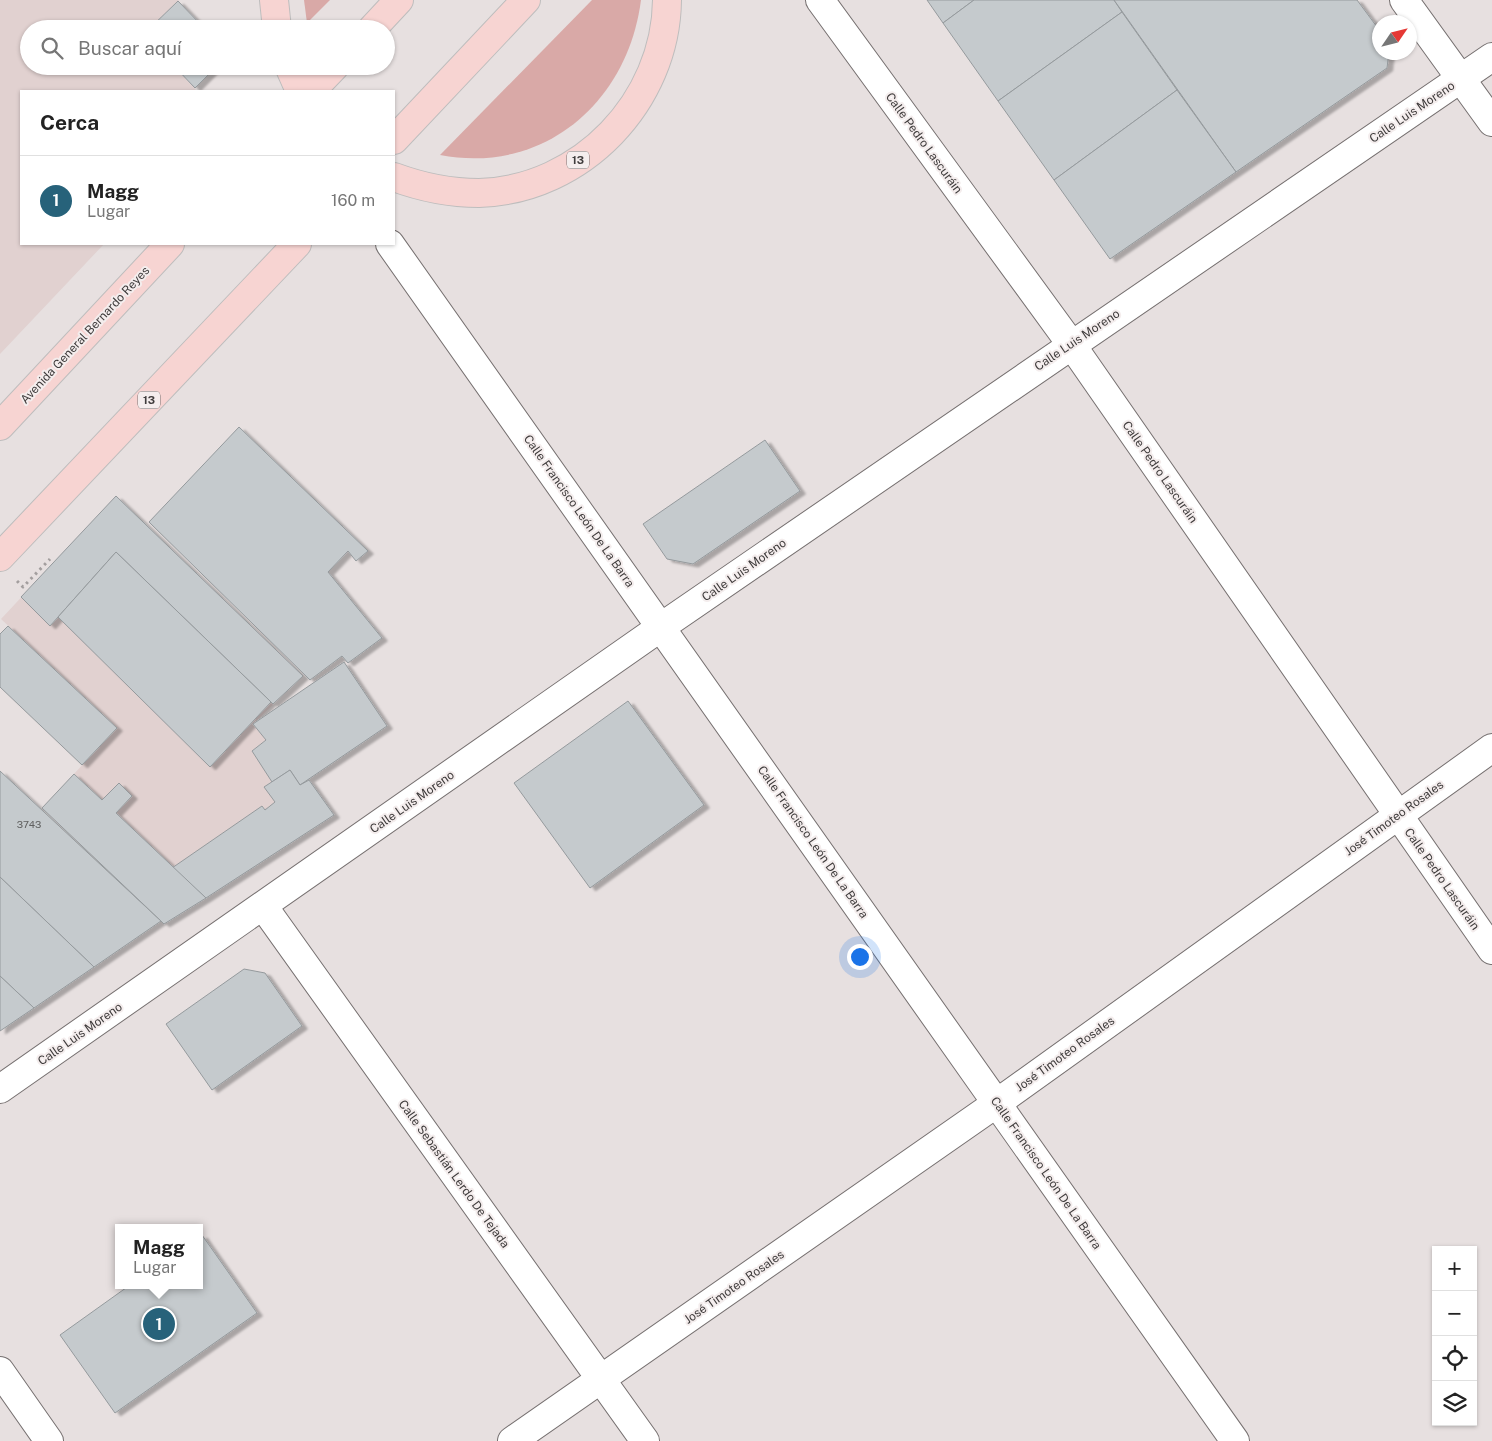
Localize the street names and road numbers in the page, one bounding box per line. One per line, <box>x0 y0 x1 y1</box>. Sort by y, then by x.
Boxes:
street label: Calle Luis Moreno <box>1367 78 1457 146</box>
street label: Calle Pedro Lascuráin <box>883 90 965 196</box>
road number: 13 <box>567 152 589 168</box>
street label: Avenida General Bernardo Reyes <box>18 264 152 406</box>
street label: Calle Luis Moreno <box>1032 306 1122 374</box>
road number: 13 <box>138 392 160 408</box>
street label: Calle Pedro Lascuráin <box>1120 418 1200 526</box>
street label: Calle Francisco León De La Barra <box>521 432 637 590</box>
street label: Calle Luis Moreno <box>699 536 789 604</box>
street label: Calle Francisco León De La Barra <box>755 763 871 921</box>
street label: Calle Luis Moreno <box>367 768 457 836</box>
street label: José Timoteo Rosales <box>1342 777 1446 859</box>
street label: Calle Pedro Lascuráin <box>1402 825 1482 933</box>
street label: Calle Luis Moreno <box>35 1000 125 1068</box>
street label: José Timoteo Rosales <box>1013 1013 1117 1095</box>
street label: Calle Francisco León De La Barra <box>988 1094 1104 1252</box>
street label: Calle Sebastián Lerdo De Tejada <box>396 1097 512 1251</box>
street label: José Timoteo Rosales <box>681 1247 787 1327</box>

